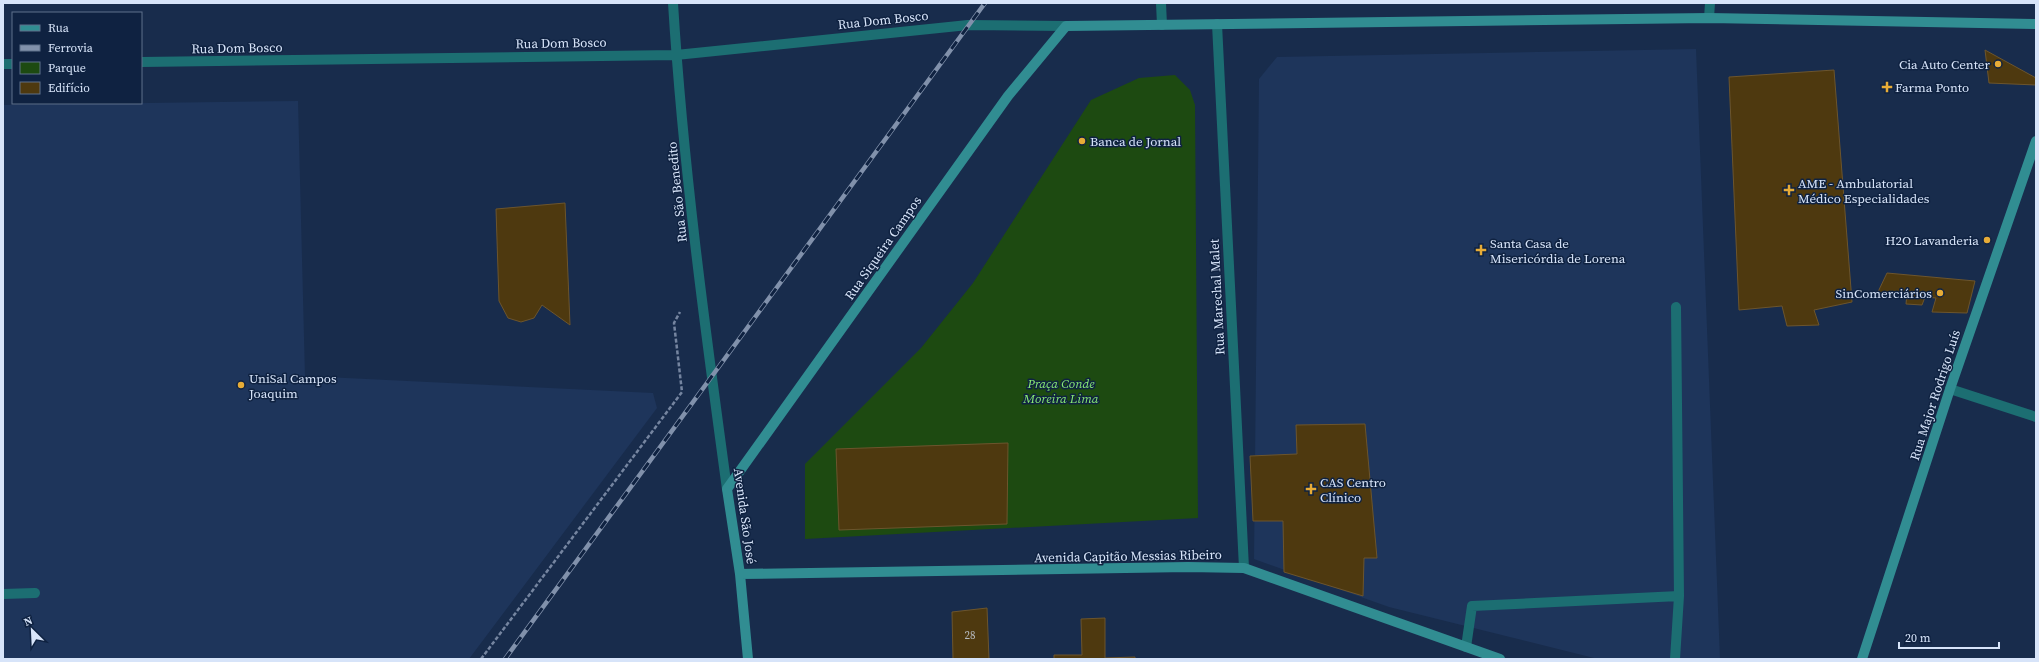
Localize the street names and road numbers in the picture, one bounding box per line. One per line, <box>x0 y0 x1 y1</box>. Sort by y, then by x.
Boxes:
street label: Rua Dom Bosco <box>837 7 929 33</box>
street label: Rua Dom Bosco <box>515 34 607 52</box>
street label: Rua Dom Bosco <box>191 39 283 57</box>
street label: Rua São Benedito <box>663 141 691 243</box>
street label: Rua Siqueira Campos <box>841 192 925 303</box>
street label: Rua Marechal Malet <box>1205 238 1229 355</box>
street label: Rua Major Rodrigo Luís <box>1906 327 1964 462</box>
street label: Avenida São José <box>730 467 760 566</box>
street label: Avenida Capitão Messias Ribeiro <box>1034 546 1222 566</box>

